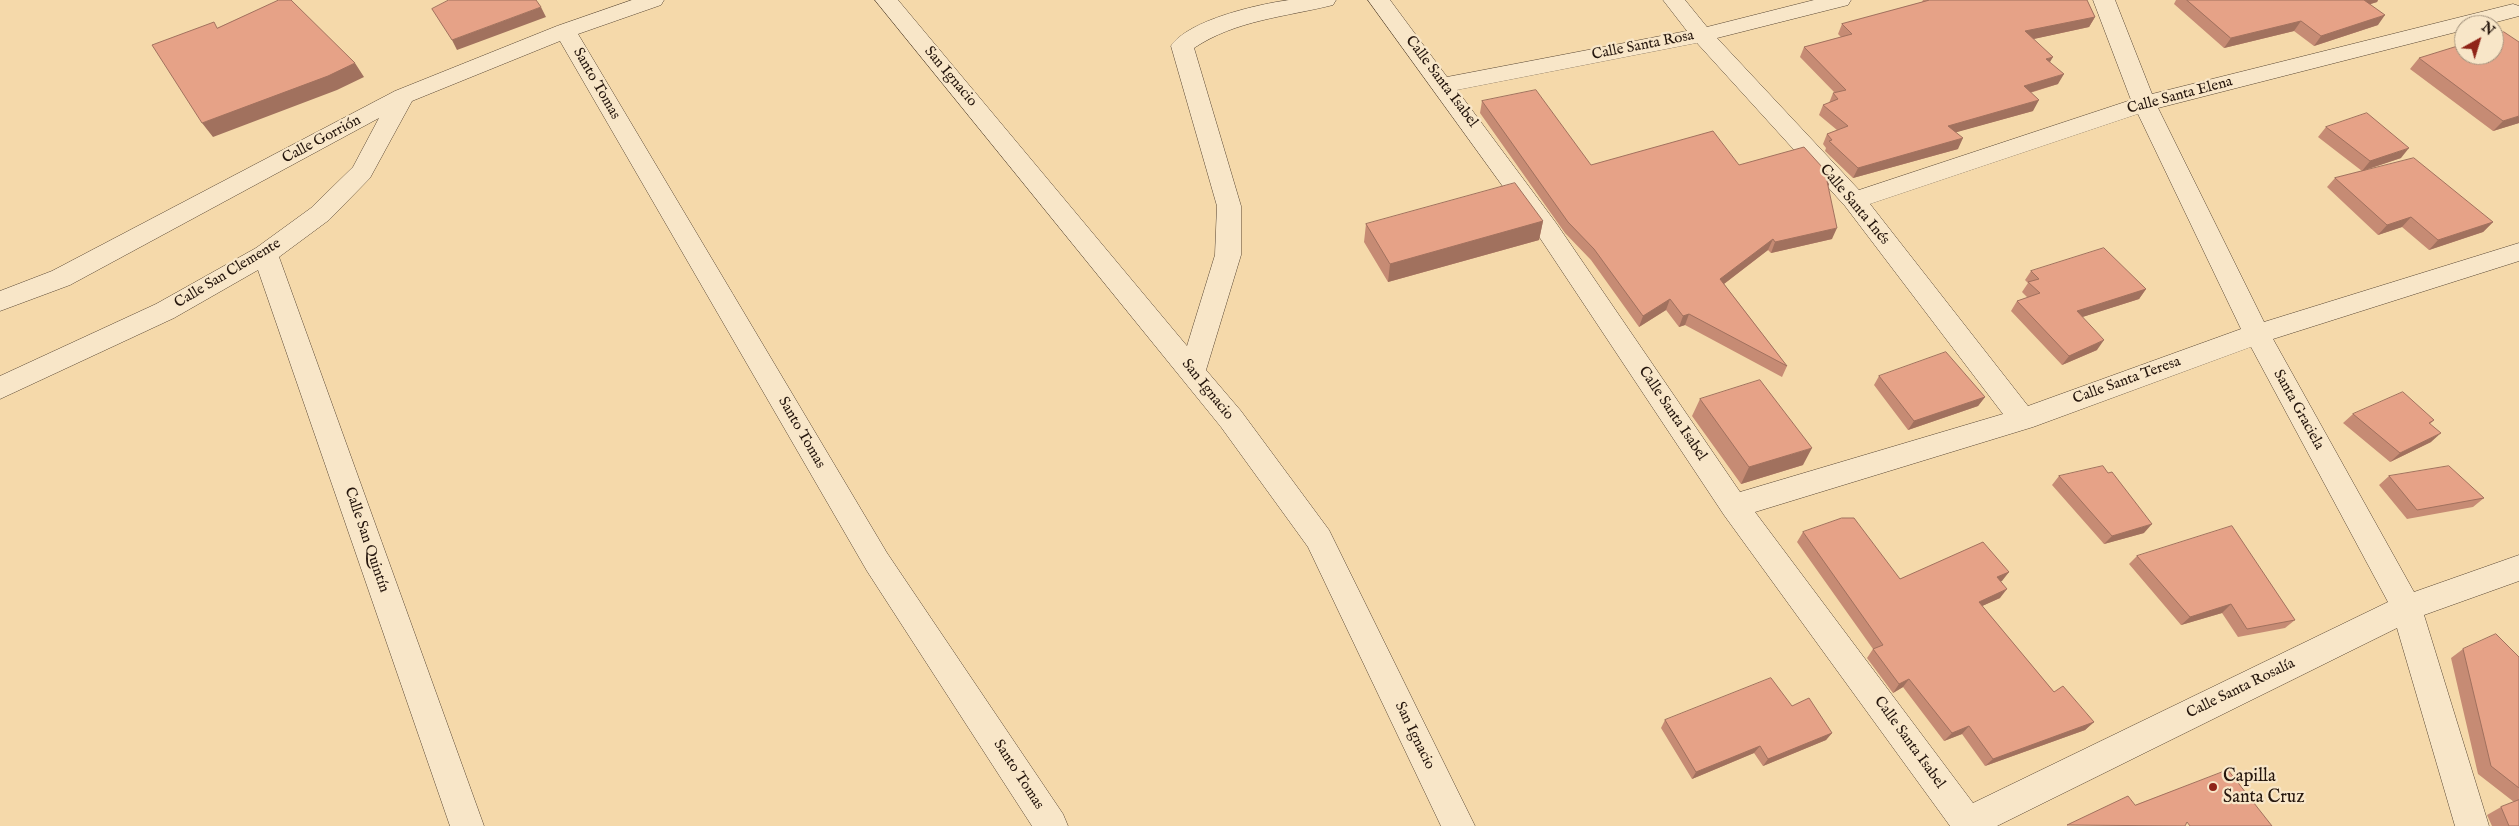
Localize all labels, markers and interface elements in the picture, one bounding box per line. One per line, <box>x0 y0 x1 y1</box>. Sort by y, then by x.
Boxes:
north arrow <box>2454 15 2504 65</box>
text: N <box>2477 18 2498 40</box>
street label: Calle Santa Rosa <box>1590 27 1696 65</box>
street label: Calle Santa Isabel <box>1401 33 1481 131</box>
street label: San Ignacio <box>920 43 980 111</box>
street label: Santo Tomas <box>568 45 624 123</box>
street label: Calle Santa Elena <box>2125 73 2235 119</box>
street label: Calle Gorrión <box>280 112 364 168</box>
street label: Calle Santa Inés <box>1815 161 1893 249</box>
street label: Calle San Clemente <box>172 235 284 313</box>
street label: Calle Santa Teresa <box>2071 353 2183 409</box>
street label: San Ignacio <box>1177 356 1237 424</box>
street label: Calle Santa Isabel <box>1634 363 1710 465</box>
street label: Santa Graciela <box>2269 367 2327 453</box>
street label: Santo Tomas <box>773 394 829 472</box>
street label: Calle San Quintín <box>340 485 392 595</box>
street label: Calle Santa Rosalía <box>2184 655 2298 723</box>
street label: Calle Santa Isabel <box>1869 693 1949 793</box>
street label: San Ignacio <box>1390 699 1438 773</box>
street label: Santo Tomas <box>989 737 1047 813</box>
place label: Capilla Santa Cruz <box>2223 766 2305 809</box>
marker: Capilla Santa Cruz <box>2207 781 2219 793</box>

